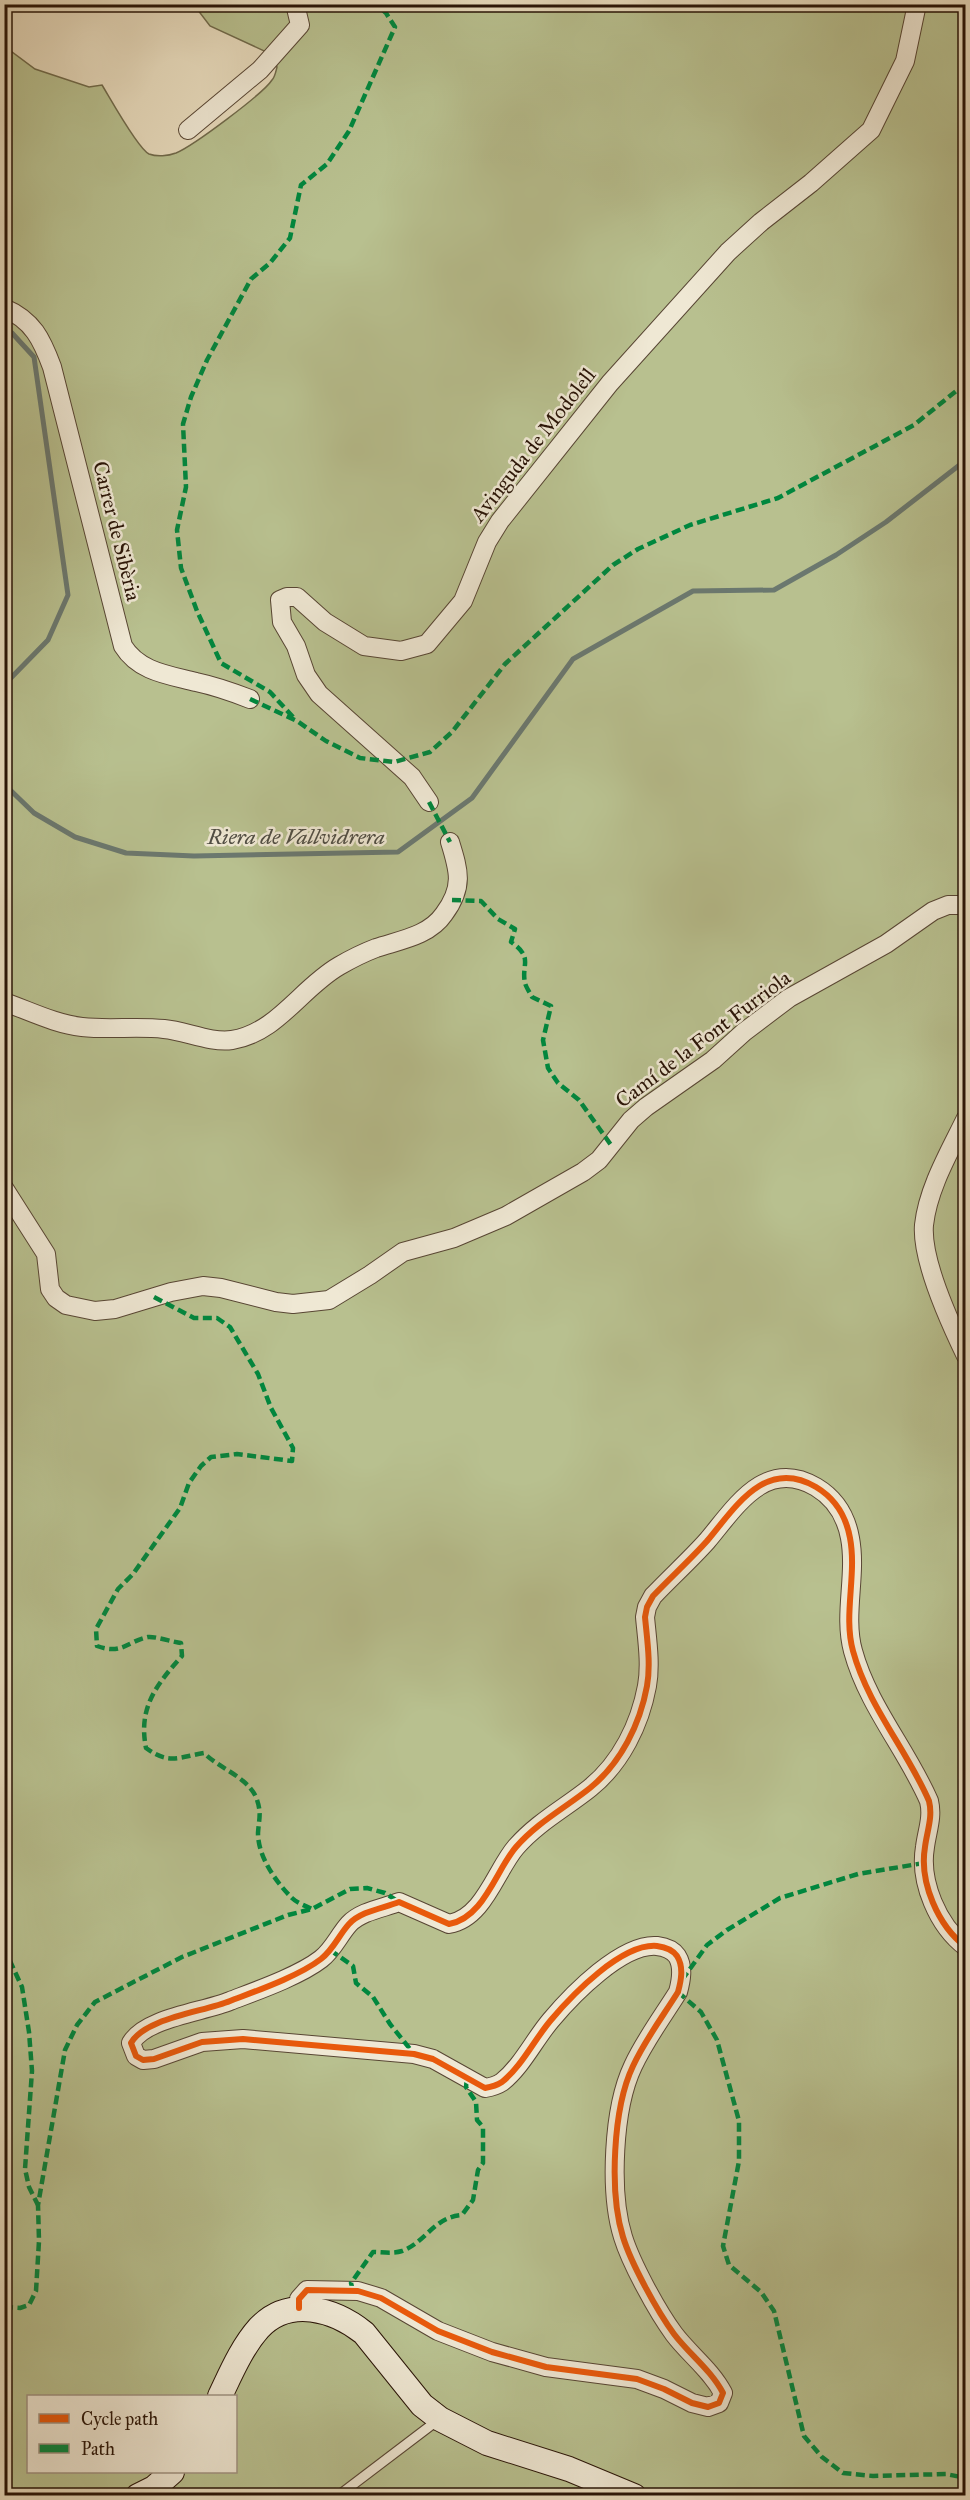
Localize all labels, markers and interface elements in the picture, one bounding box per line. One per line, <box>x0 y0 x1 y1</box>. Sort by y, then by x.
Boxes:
street label: Avinguda de Modolell <box>464 362 601 528</box>
street label: Carrer de Sibèria <box>87 458 147 604</box>
water label: Riera de Vallvidrera <box>206 823 385 850</box>
street label: Camí de la Font Furriola <box>610 965 796 1113</box>
legend <box>27 2395 237 2473</box>
text: Cycle path <box>81 2408 158 2430</box>
text: Path <box>81 2438 115 2460</box>

